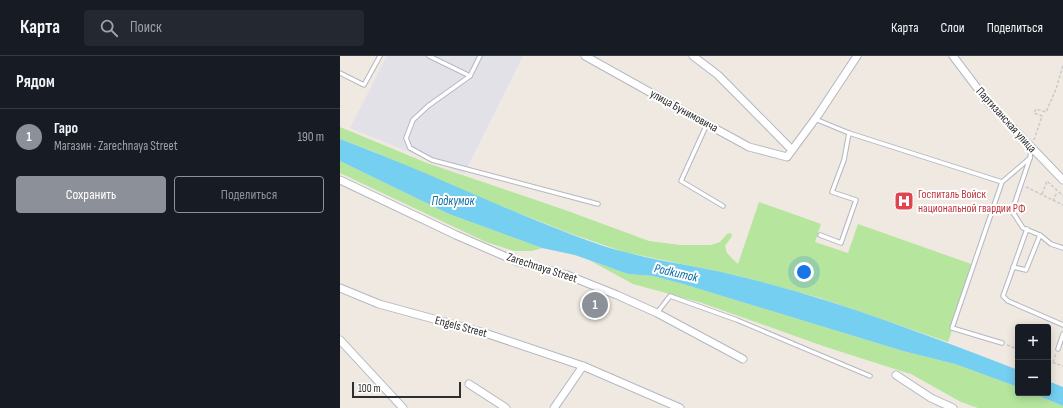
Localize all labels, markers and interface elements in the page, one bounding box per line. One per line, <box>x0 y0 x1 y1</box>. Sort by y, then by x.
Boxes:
search box <box>84 10 364 46</box>
text: Карта <box>20 16 60 39</box>
icon: search <box>98 17 120 39</box>
text: Поиск <box>130 18 162 37</box>
text: Карта <box>891 19 919 36</box>
text: Слои <box>941 19 965 36</box>
text: Поделиться <box>987 19 1043 36</box>
text: Рядом <box>16 72 55 92</box>
street label: Партизанская улица <box>973 84 1040 156</box>
street label: улица Бунимовича <box>647 86 721 136</box>
text: Гаро <box>54 119 78 138</box>
text: 1 <box>26 129 32 145</box>
text: 190 m <box>297 129 324 145</box>
text: Магазин · Zarechnaya Street <box>54 138 178 154</box>
button: Сохранить <box>16 176 166 213</box>
button: Поделиться <box>174 176 324 213</box>
place label: Госпиталь Войск национальной гвардии РФ <box>918 187 1025 216</box>
hospital icon: Госпиталь Войск национальной гвардии РФ <box>893 190 915 212</box>
water label: Подкумок <box>432 193 476 209</box>
street label: Zarechnaya Street <box>505 250 580 287</box>
water label: Podkumok <box>653 260 701 286</box>
your location <box>794 262 814 282</box>
pin: 1 <box>582 290 608 320</box>
street label: Engels Street <box>433 313 489 341</box>
map controls <box>1015 324 1051 396</box>
button: + <box>1015 324 1051 360</box>
button: − <box>1015 360 1051 396</box>
scale bar <box>352 380 461 399</box>
text: 100 m <box>358 382 380 395</box>

